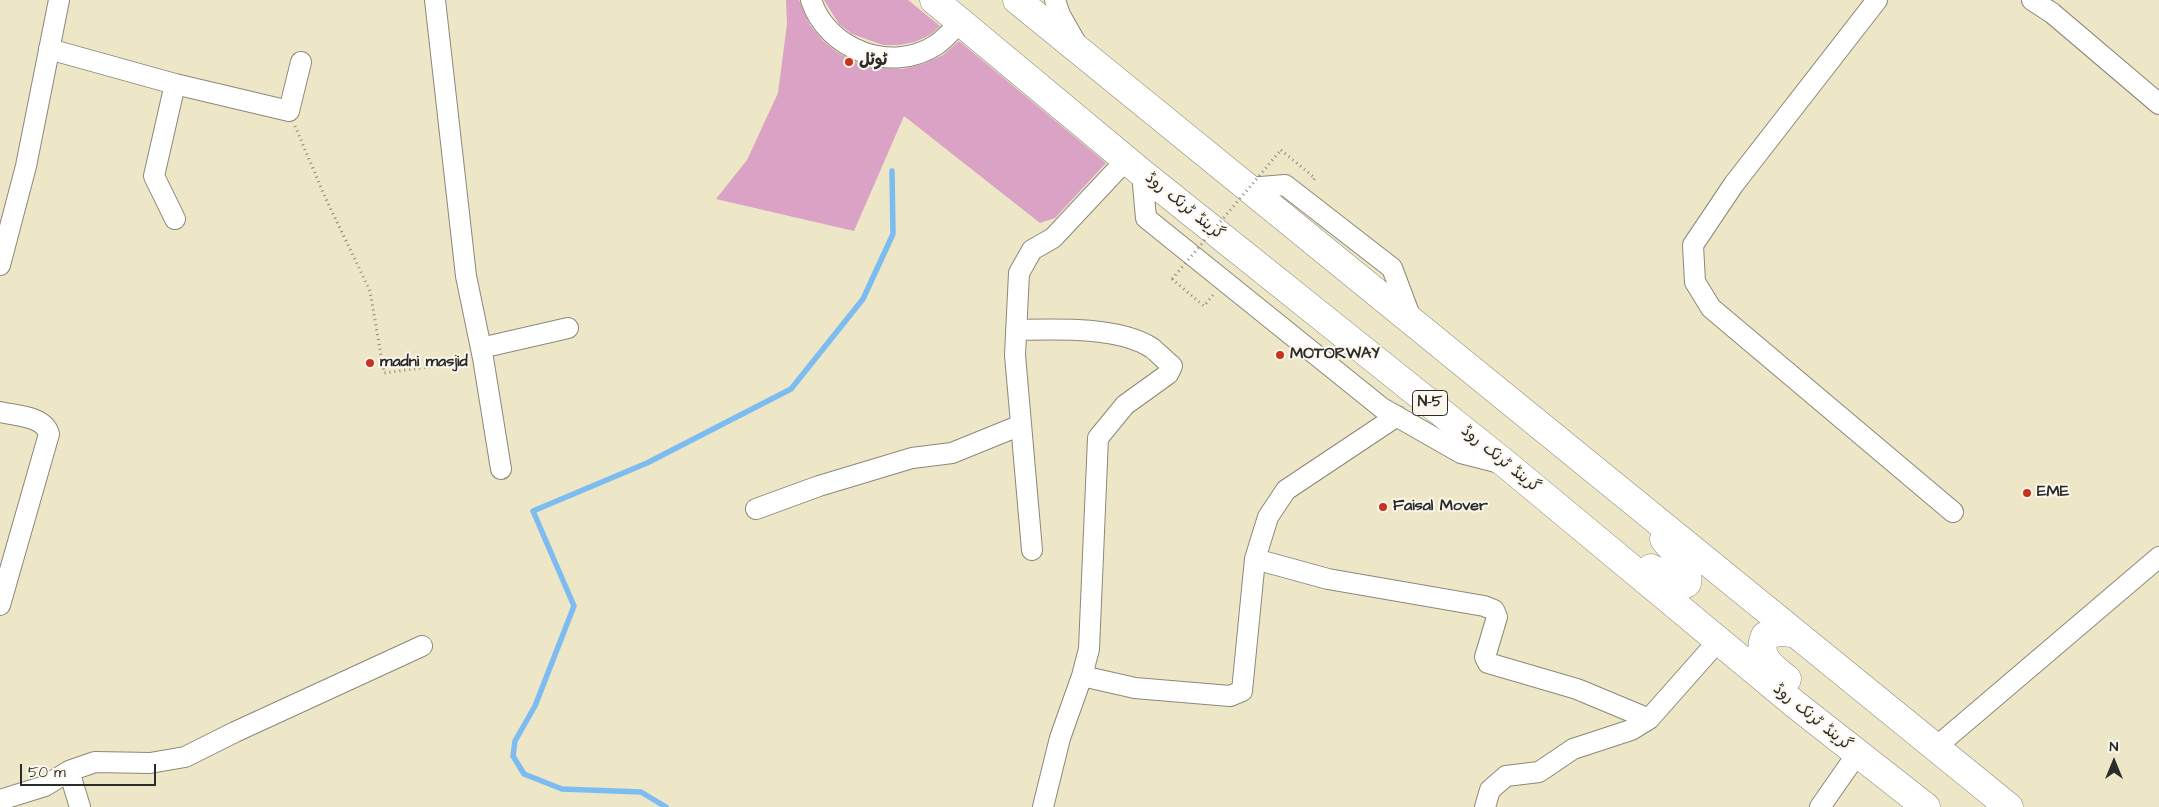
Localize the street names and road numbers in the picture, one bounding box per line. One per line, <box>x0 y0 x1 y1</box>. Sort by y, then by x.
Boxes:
street label: گرینڈ ٹرنک روڈ <box>1141 169 1227 245</box>
road number: N-5 <box>1412 390 1448 416</box>
street label: گرینڈ ٹرنک روڈ <box>1457 422 1543 498</box>
street label: گرینڈ ٹرنک روڈ <box>1769 680 1855 756</box>

